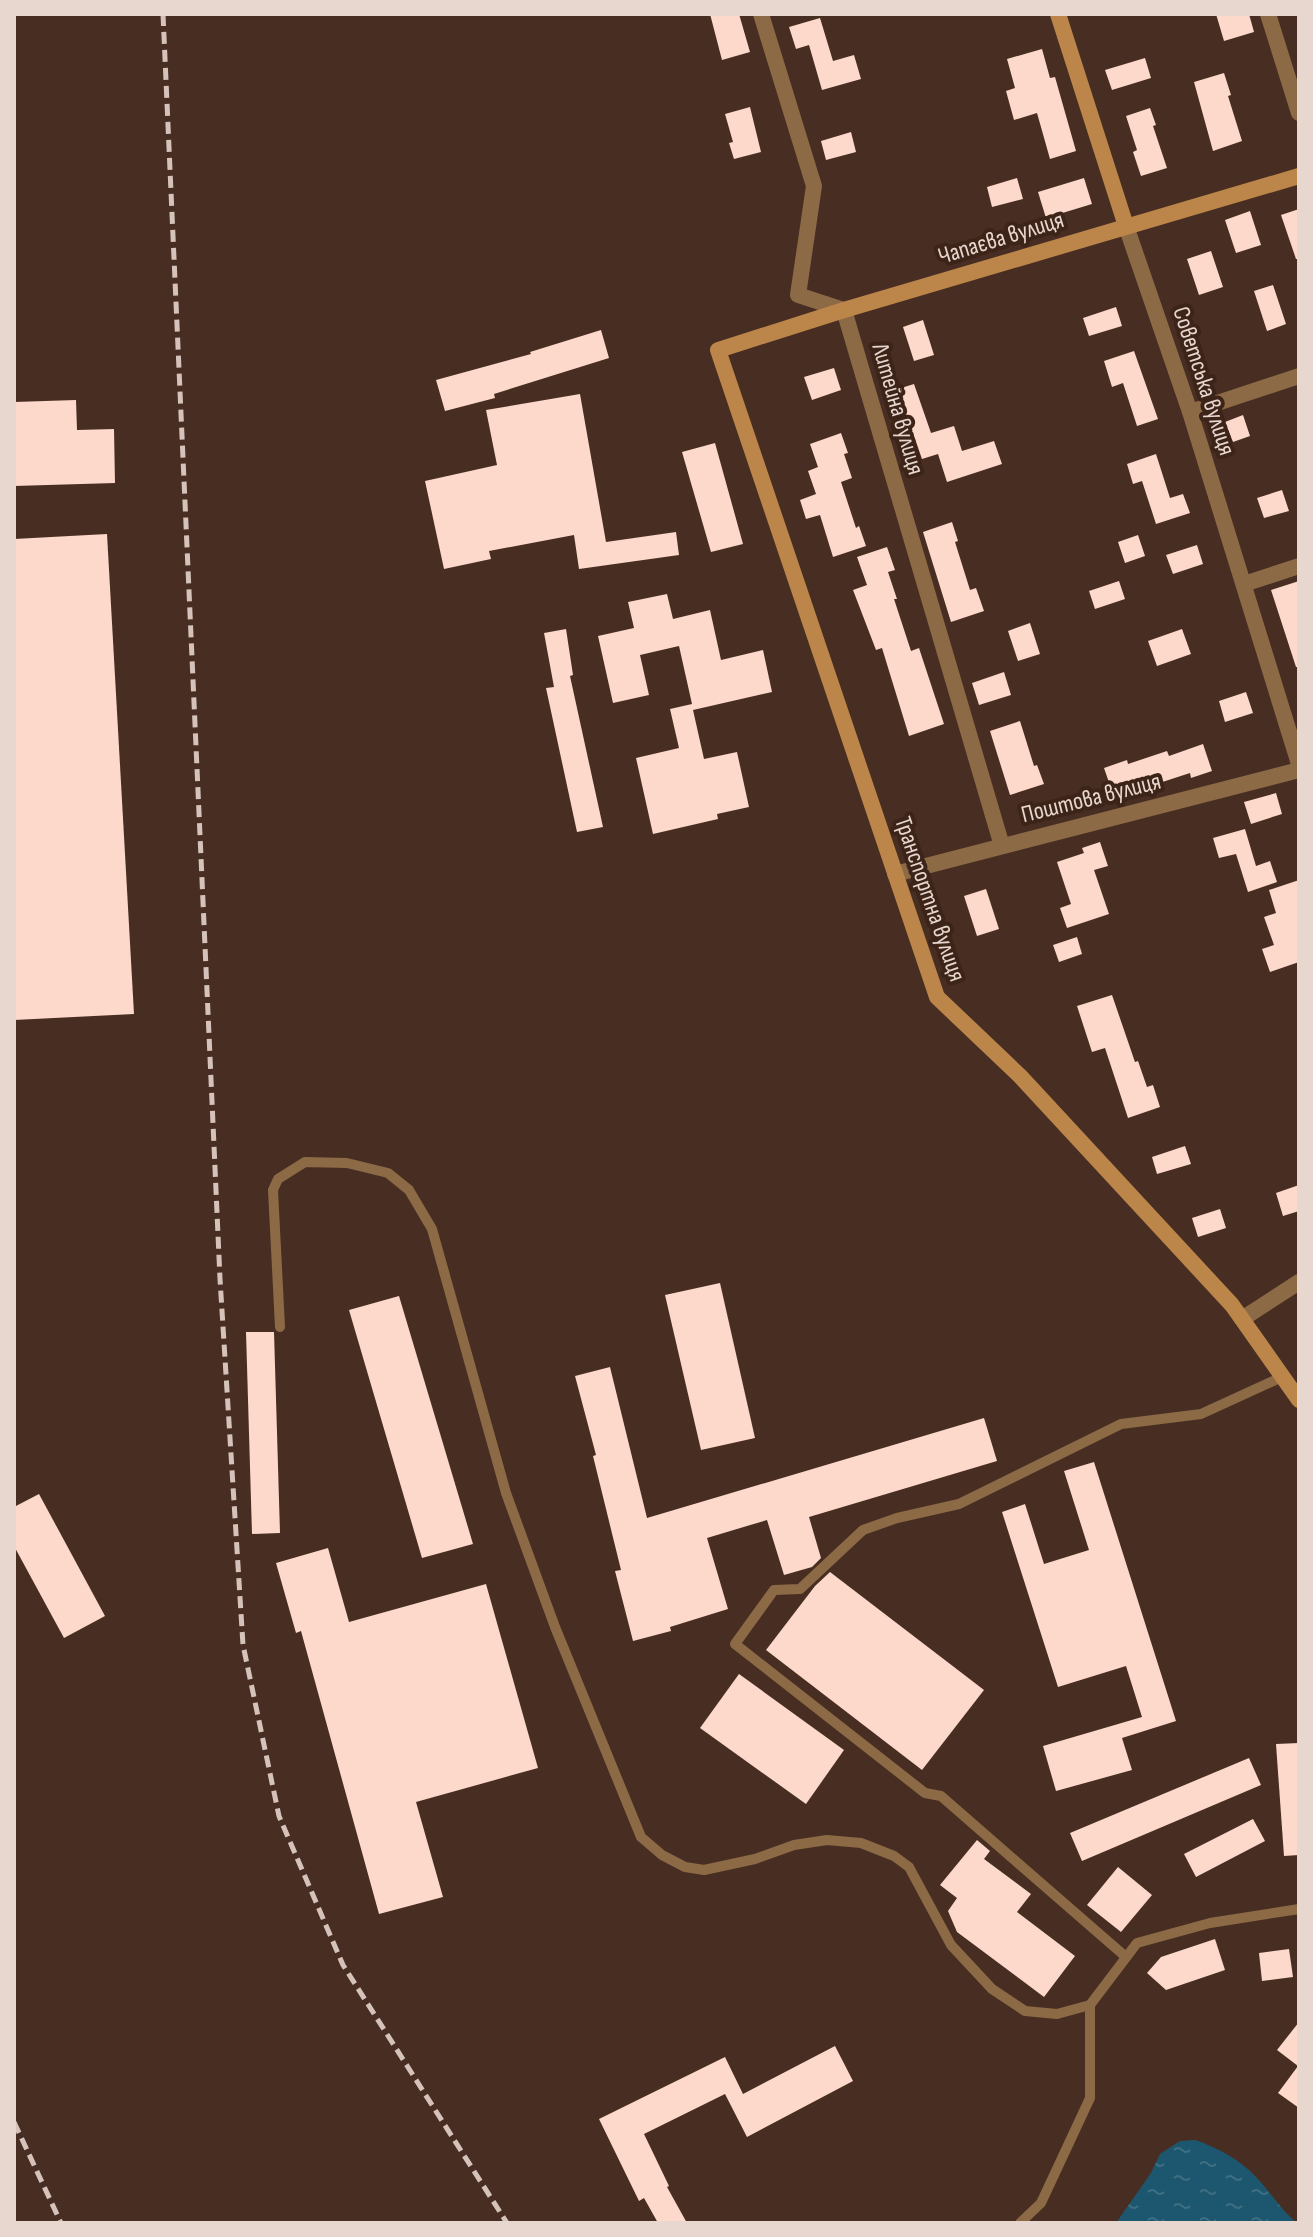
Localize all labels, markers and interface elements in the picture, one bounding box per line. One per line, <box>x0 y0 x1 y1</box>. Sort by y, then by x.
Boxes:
street label: Чапаєва вулиця <box>935 205 1067 271</box>
street label: Советська вулиця <box>1166 303 1242 459</box>
street label: Литейна вулиця <box>865 339 931 478</box>
street label: Поштова вулиця <box>1018 767 1164 829</box>
street label: Транспортна вулиця <box>888 813 972 985</box>

